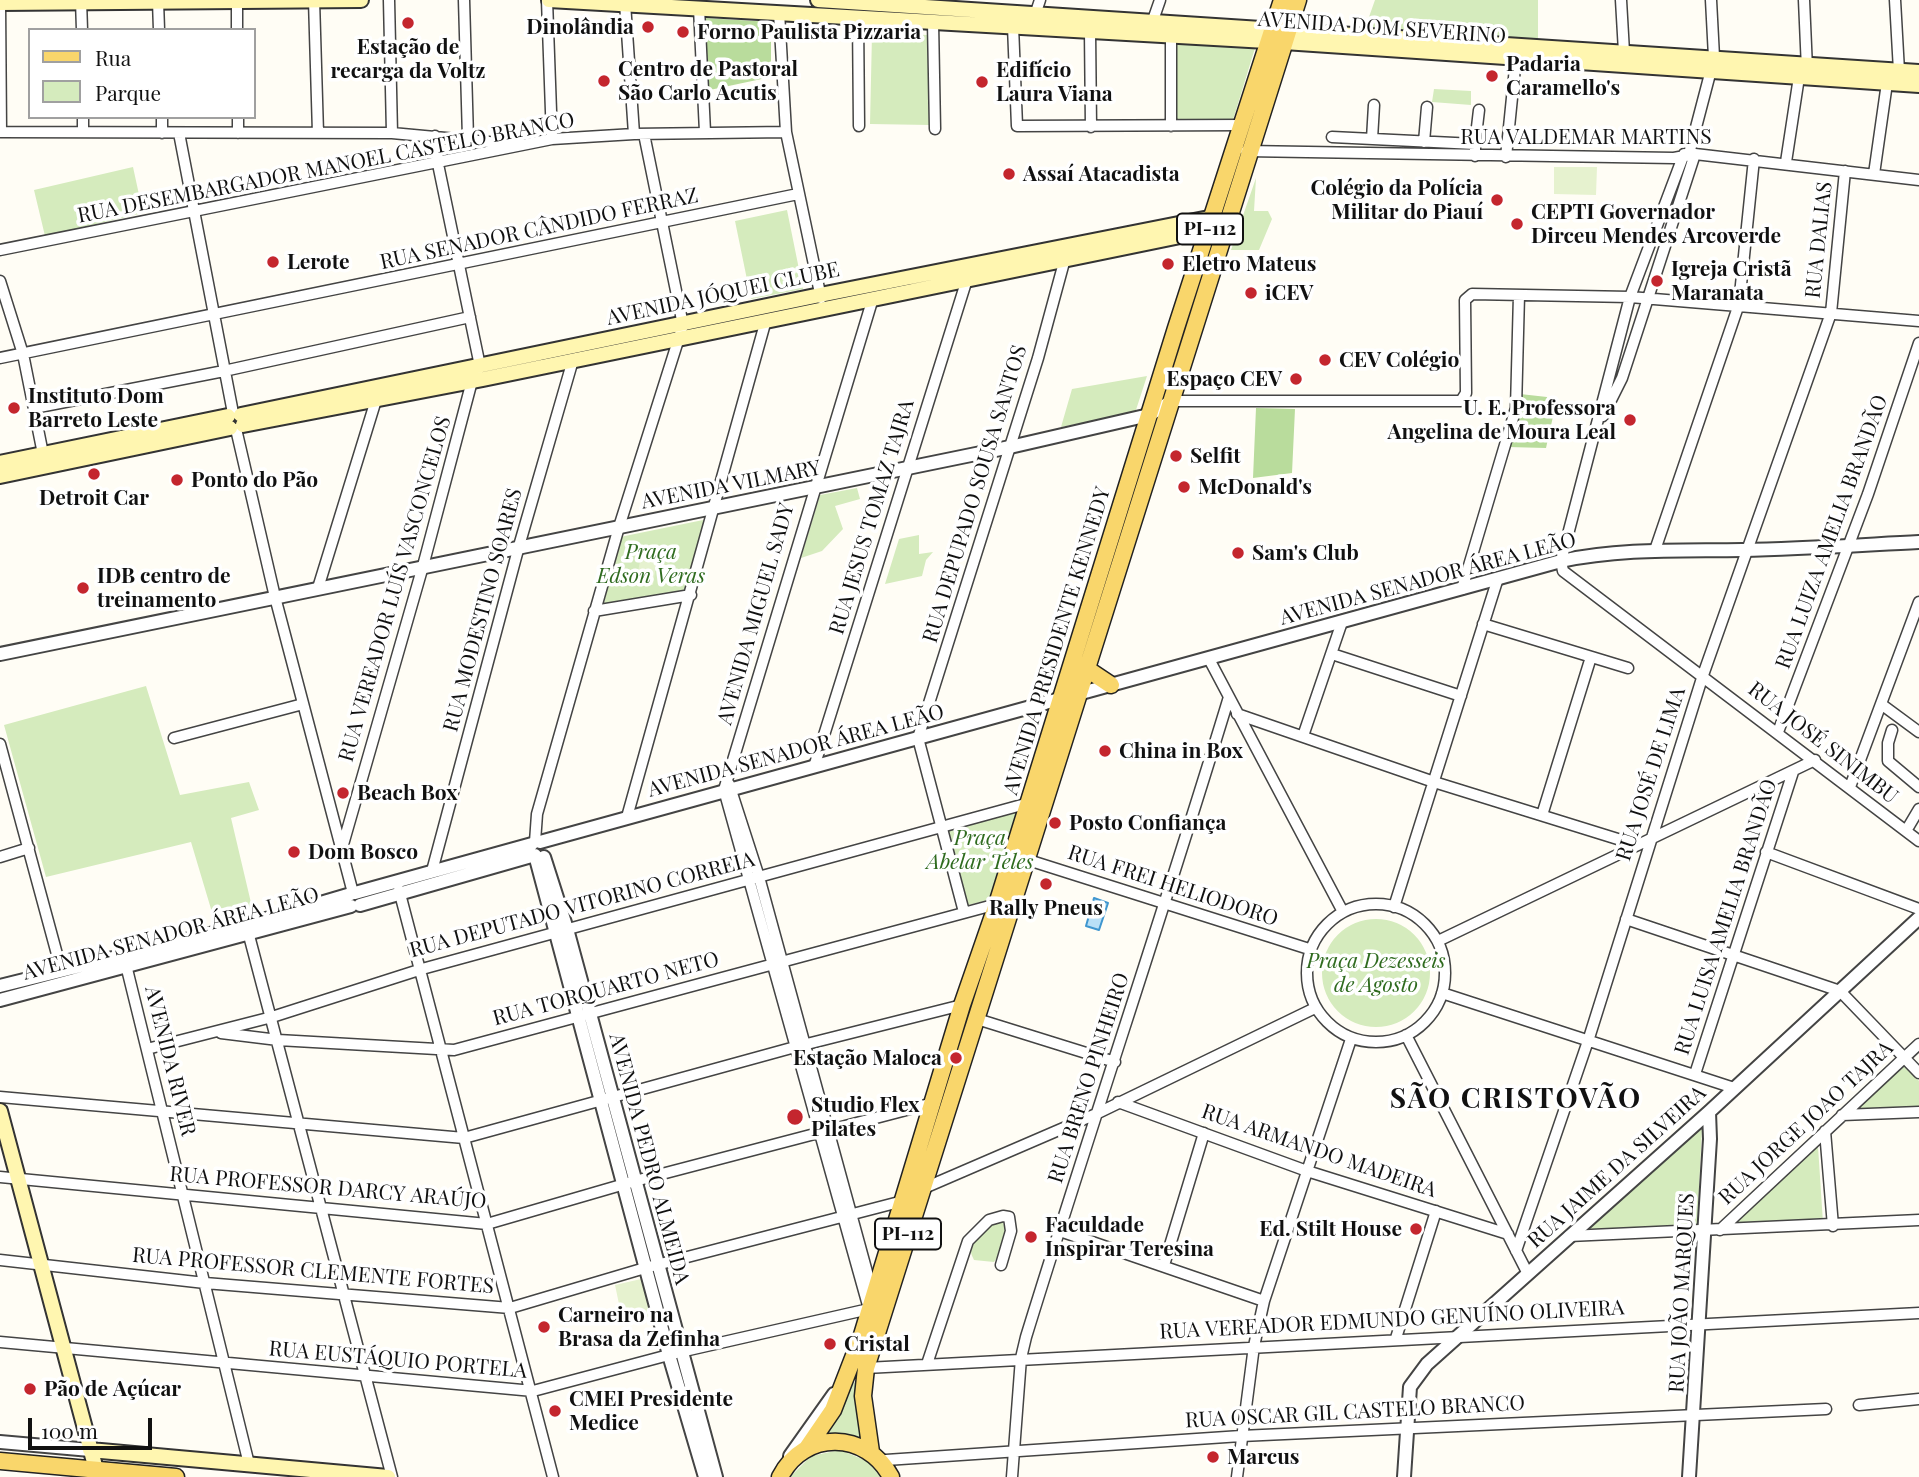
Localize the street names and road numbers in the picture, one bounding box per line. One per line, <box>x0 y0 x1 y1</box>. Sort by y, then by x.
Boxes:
street label: AVENIDA DOM SEVERINO <box>1257 7 1507 49</box>
street label: RUA DESEMBARGADOR MANOEL CASTELO BRANCO <box>75 107 577 229</box>
street label: RUA VALDEMAR MARTINS <box>1460 124 1712 150</box>
street label: RUA DALIAS <box>1800 180 1838 300</box>
street label: RUA SENADOR CÂNDIDO FERRAZ <box>378 183 700 275</box>
road number: PI-112 <box>1177 214 1243 244</box>
street label: AVENIDA JÓQUEI CLUBE <box>604 257 842 331</box>
street label: RUA DEPUPADO SOUSA SANTOS <box>918 342 1032 646</box>
street label: RUA LUIZA AMELIA BRANDÃO <box>1771 392 1893 672</box>
street label: RUA JESUS TOMAZ TAJRA <box>824 397 920 637</box>
street label: RUA VEREADOR LUÍS VASCONCELOS <box>334 413 456 765</box>
street label: AVENIDA VILMARY <box>639 455 823 515</box>
street label: AVENIDA PRESIDENTE KENNEDY <box>998 484 1116 798</box>
street label: RUA MODESTINO SOARES <box>438 485 528 735</box>
street label: AVENIDA MIGUEL SADY <box>712 500 800 728</box>
street label: AVENIDA SENADOR ÁREA LEÃO <box>1277 527 1579 631</box>
street label: RUA JOSÉ SINIMBU <box>1743 677 1903 809</box>
street label: RUA JOSÉ DE LIMA <box>1611 684 1691 864</box>
street label: AVENIDA SENADOR ÁREA LEÃO <box>645 699 947 803</box>
street label: RUA LUISA AMELIA BRANDÃO <box>1669 776 1783 1058</box>
street label: RUA FREI HELIODORO <box>1065 840 1281 932</box>
street label: RUA DEPUTADO VITORINO CORREIA <box>407 847 757 963</box>
street label: AVENIDA SENADOR ÁREA LEÃO <box>20 882 322 986</box>
street label: RUA TORQUARTO NETO <box>490 947 722 1031</box>
street label: RUA BRENO PINHEIRO <box>1043 970 1135 1186</box>
street label: AVENIDA RIVER <box>139 983 201 1139</box>
street label: AVENIDA PEDRO ALMEIDA <box>603 1031 695 1287</box>
street label: RUA JORGE JOAO TAJRA <box>1714 1036 1898 1210</box>
street label: RUA JAIME DA SILVEIRA <box>1523 1080 1711 1254</box>
street label: RUA ARMANDO MADEIRA <box>1198 1099 1440 1203</box>
street label: RUA PROFESSOR DARCY ARAÚJO <box>168 1162 488 1214</box>
street label: RUA JOÃO MARQUES <box>1664 1192 1700 1394</box>
road number: PI-112 <box>875 1218 941 1250</box>
street label: RUA PROFESSOR CLEMENTE FORTES <box>131 1243 495 1299</box>
street label: RUA VEREADOR EDMUNDO GENUÍNO OLIVEIRA <box>1159 1295 1625 1345</box>
street label: RUA EUSTÁQUIO PORTELA <box>268 1336 528 1384</box>
street label: RUA OSCAR GIL CASTELO BRANCO <box>1185 1391 1525 1433</box>

